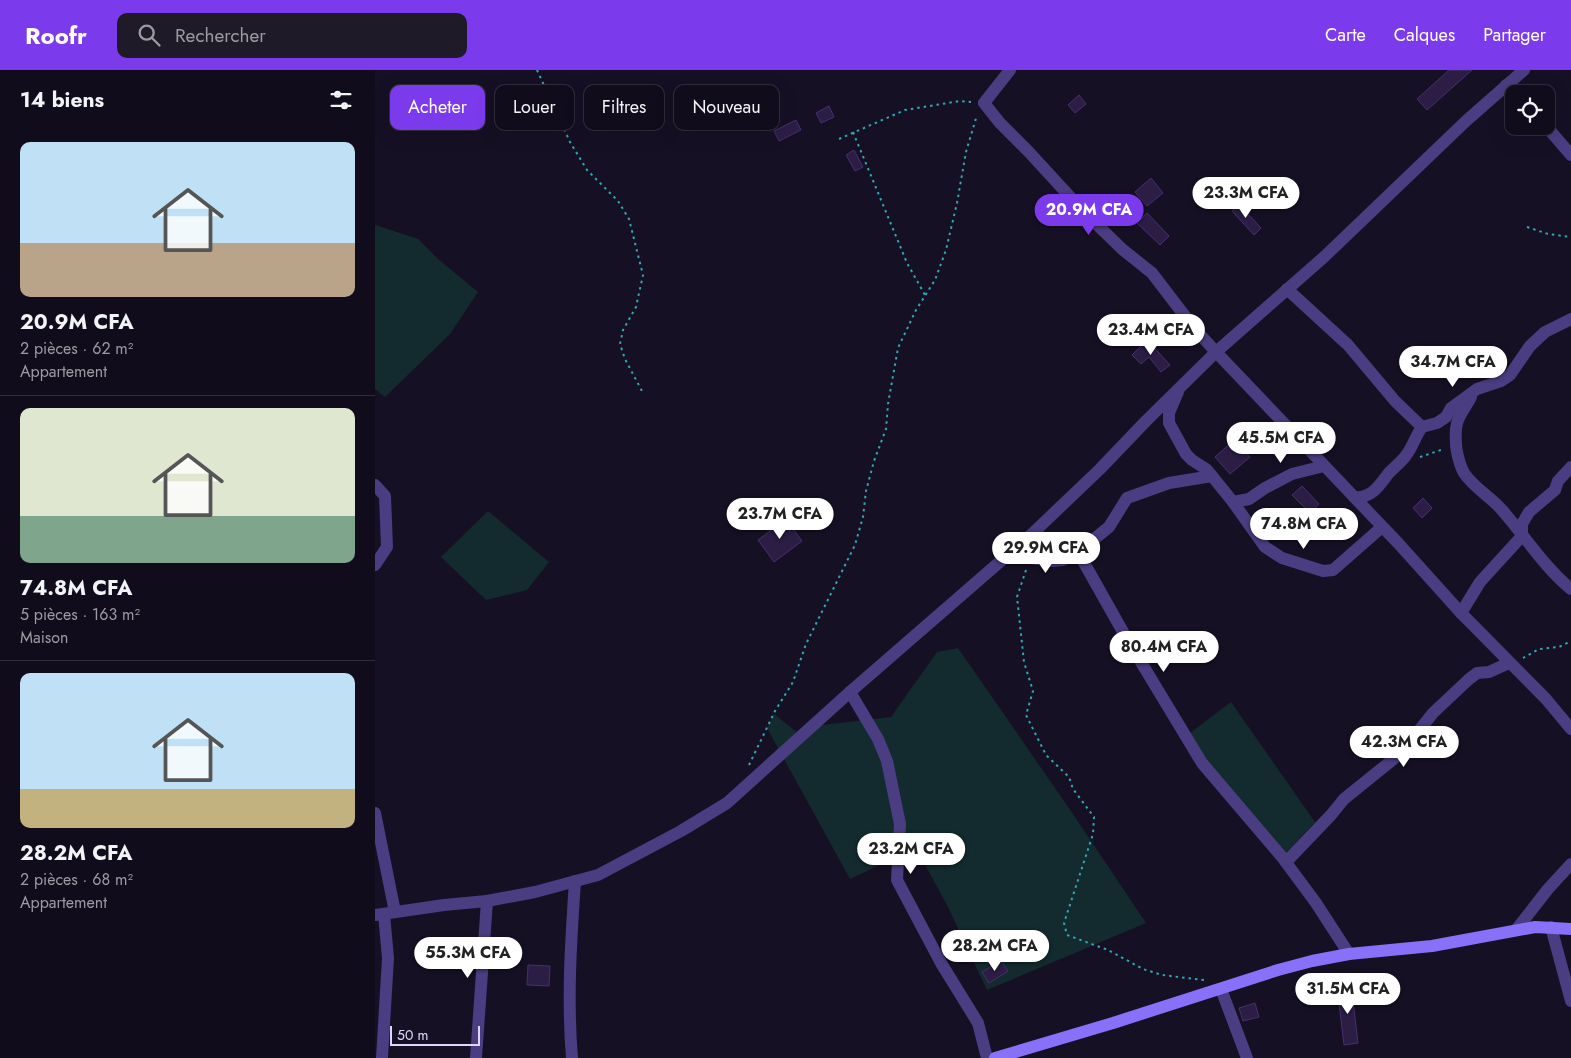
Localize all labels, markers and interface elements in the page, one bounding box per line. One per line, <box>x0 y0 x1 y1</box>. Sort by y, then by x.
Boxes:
search box <box>117 13 467 58</box>
text: Roofr <box>25 18 87 53</box>
icon: search <box>135 21 163 49</box>
text: Rechercher <box>175 22 266 49</box>
text: Carte <box>1325 22 1366 48</box>
text: Calques <box>1394 22 1455 48</box>
text: Partager <box>1483 22 1546 48</box>
text: 14 biens <box>20 85 104 115</box>
chip: Acheter <box>390 85 485 130</box>
chip: Louer <box>495 85 574 130</box>
chip: Filtres <box>584 85 664 130</box>
chip: Nouveau <box>674 85 779 130</box>
map controls <box>1505 85 1555 135</box>
button: locate <box>1505 85 1555 135</box>
icon: filters <box>327 86 355 114</box>
icon: home <box>143 175 233 265</box>
pin: 23.3M CFA <box>1189 176 1303 219</box>
text: 23.3M CFA <box>1203 181 1289 204</box>
pin: 20.9M CFA <box>1032 194 1146 236</box>
text: 20.9M CFA <box>1046 198 1132 221</box>
text: 20.9M CFA <box>20 307 134 337</box>
pin: 23.4M CFA <box>1094 314 1208 356</box>
text: 23.4M CFA <box>1108 318 1194 341</box>
text: 2 pièces · 62 m² <box>20 337 133 360</box>
pin: 34.7M CFA <box>1396 346 1510 388</box>
text: 34.7M CFA <box>1410 350 1496 373</box>
text: Appartement <box>20 360 107 383</box>
pin: 45.5M CFA <box>1224 422 1338 464</box>
text: 45.5M CFA <box>1238 426 1324 449</box>
icon: home <box>143 440 233 530</box>
pin: 23.7M CFA <box>723 498 837 540</box>
text: 23.7M CFA <box>738 502 822 525</box>
pin: 74.8M CFA <box>1247 508 1361 550</box>
text: 74.8M CFA <box>1261 512 1347 535</box>
pin: 29.9M CFA <box>989 532 1103 574</box>
text: 29.9M CFA <box>1003 536 1089 559</box>
text: 74.8M CFA <box>20 573 133 603</box>
text: 5 pièces · 163 m² <box>20 603 140 626</box>
text: Maison <box>20 626 68 649</box>
pin: 80.4M CFA <box>1107 630 1221 673</box>
text: 80.4M CFA <box>1121 635 1207 658</box>
icon: home <box>143 705 233 795</box>
pin: 42.3M CFA <box>1347 726 1461 768</box>
text: 42.3M CFA <box>1361 730 1447 753</box>
pin: 23.2M CFA <box>854 832 968 875</box>
text: 23.2M CFA <box>868 837 954 860</box>
text: 28.2M CFA <box>20 838 132 868</box>
text: 2 pièces · 68 m² <box>20 868 133 891</box>
text: Appartement <box>20 891 107 914</box>
pin: 28.2M CFA <box>938 930 1052 972</box>
text: 28.2M CFA <box>952 934 1038 957</box>
pin: 55.3M CFA <box>411 936 525 979</box>
text: 55.3M CFA <box>425 941 511 964</box>
pin: 31.5M CFA <box>1291 972 1405 1015</box>
text: 31.5M CFA <box>1306 977 1390 1000</box>
scale bar <box>390 1023 480 1046</box>
text: 50 m <box>397 1025 428 1045</box>

